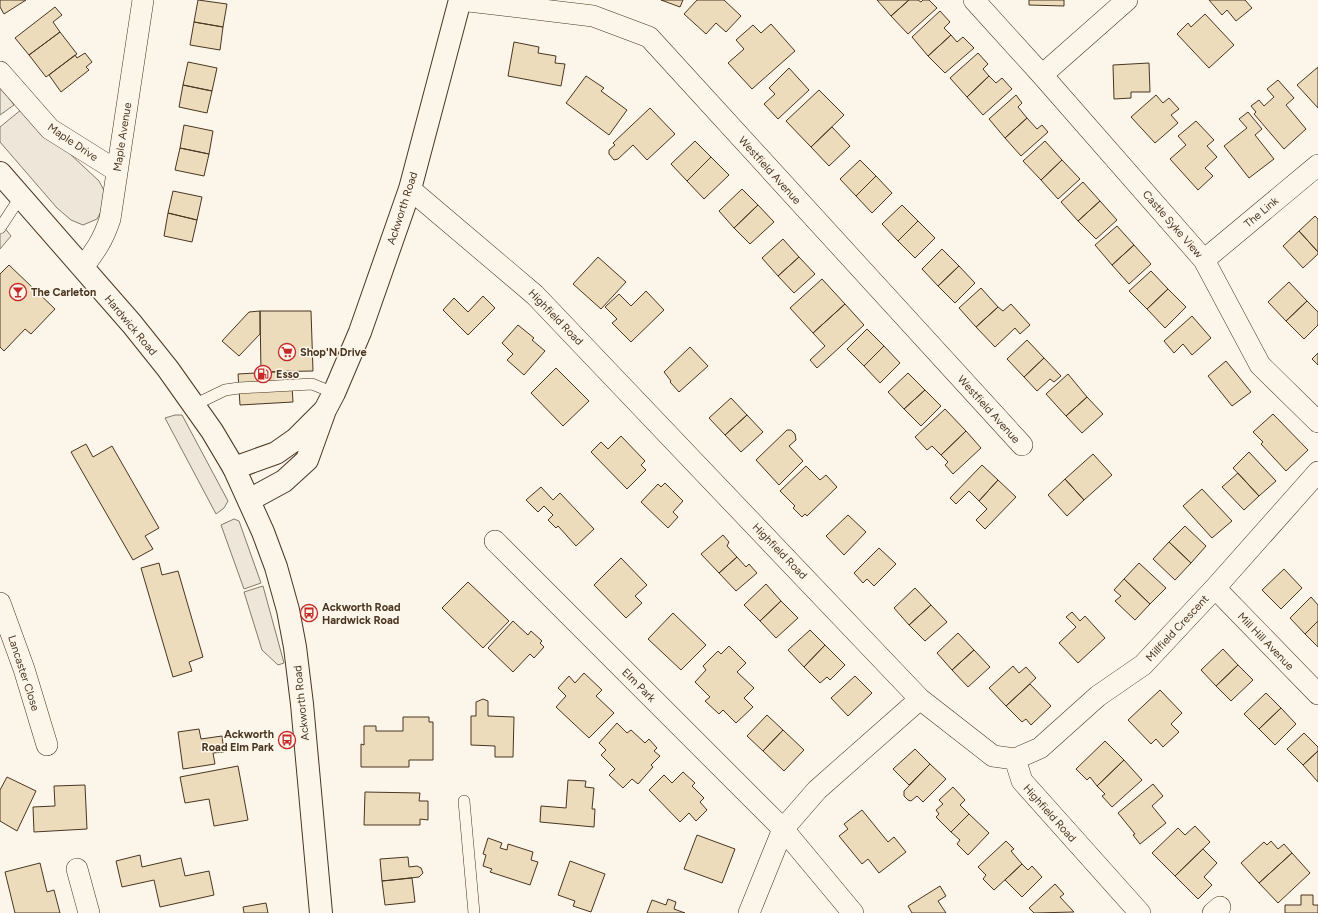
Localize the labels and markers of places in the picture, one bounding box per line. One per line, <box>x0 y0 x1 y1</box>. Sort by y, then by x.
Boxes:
bar icon: The Carleton <box>8 282 28 302</box>
place label: The Carleton <box>31 286 96 299</box>
supermarket icon: Shop'N Drive <box>277 342 297 362</box>
place label: Shop'N Drive <box>300 346 367 359</box>
fuel station icon: Esso <box>253 364 273 384</box>
place label: Esso <box>276 368 300 381</box>
place label: Ackworth Road Hardwick Road <box>322 601 400 627</box>
bus stop icon: Ackworth Road Hardwick Road <box>299 603 319 623</box>
place label: Ackworth Road Elm Park <box>202 728 274 754</box>
bus stop icon: Ackworth Road Elm Park <box>277 730 297 750</box>

